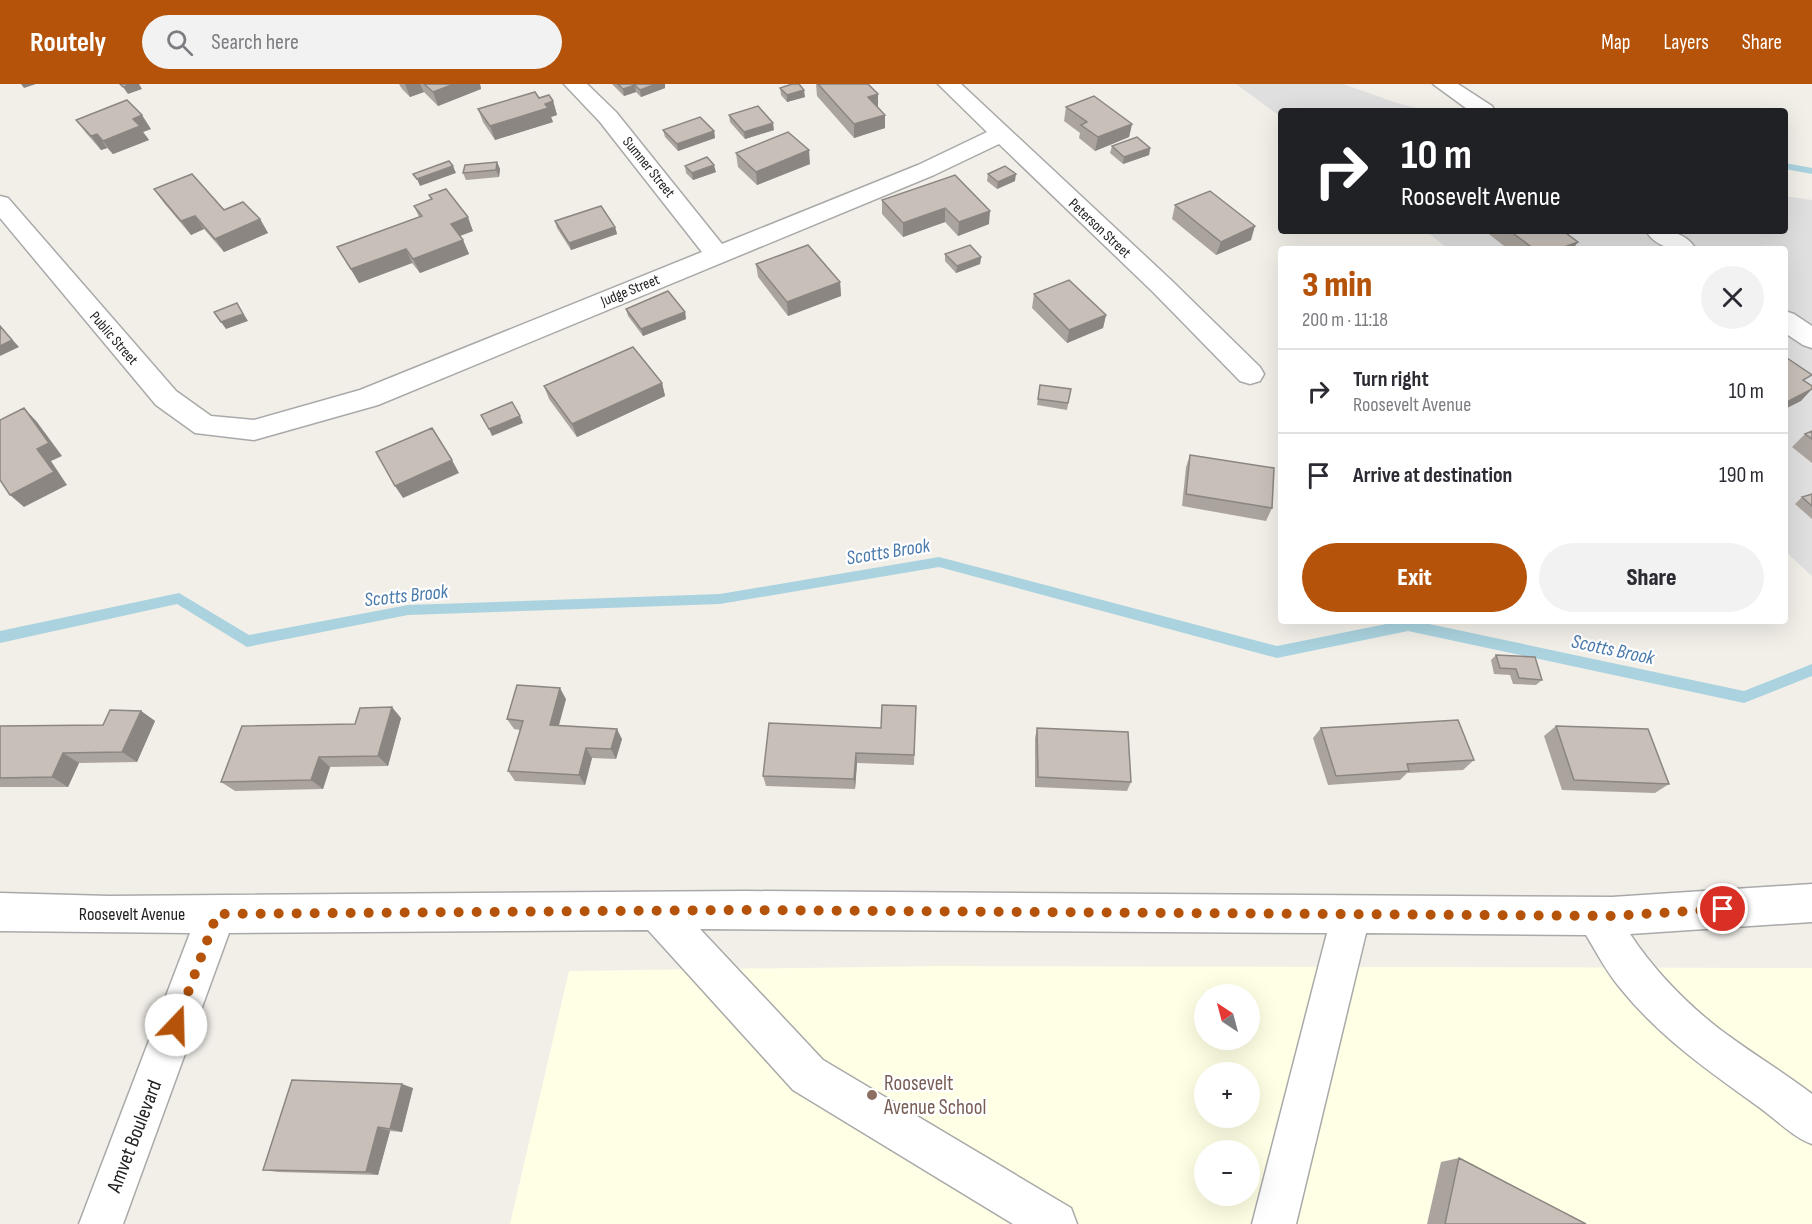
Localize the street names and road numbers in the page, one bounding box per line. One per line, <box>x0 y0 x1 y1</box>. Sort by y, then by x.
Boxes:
street label: Sumner Street <box>618 133 679 202</box>
street label: Peterson Street <box>1064 194 1135 263</box>
street label: Judge Street <box>597 270 663 311</box>
street label: Public Street <box>85 308 142 369</box>
street label: Roosevelt Avenue <box>79 904 185 925</box>
street label: Amvet Boulevard <box>101 1076 167 1197</box>

